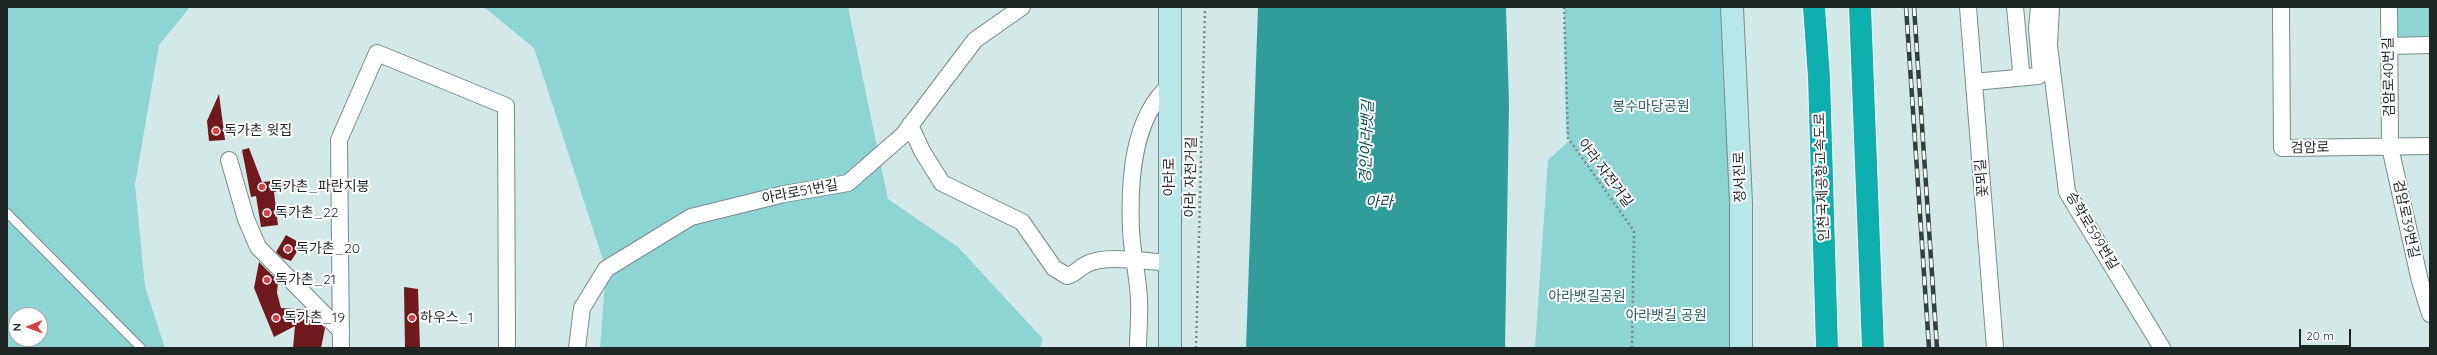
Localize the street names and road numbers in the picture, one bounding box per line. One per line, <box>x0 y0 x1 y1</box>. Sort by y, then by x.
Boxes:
street label: 검암로40번길 <box>2380 37 2398 117</box>
street label: 인천국제공항고속도로 <box>1811 112 1833 242</box>
street label: 아라 자전거길 <box>1182 136 1200 218</box>
street label: 아라 자전거길 <box>1574 136 1636 210</box>
street label: 검암로 <box>2291 139 2329 157</box>
street label: 정서진로 <box>1731 151 1749 203</box>
street label: 아라로 <box>1162 158 1178 196</box>
street label: 꽃뫼길 <box>1972 158 1992 198</box>
street label: 아라로51번길 <box>761 176 839 208</box>
street label: 검암로39번길 <box>2390 178 2422 260</box>
street label: 승학로599번길 <box>2062 189 2122 273</box>

